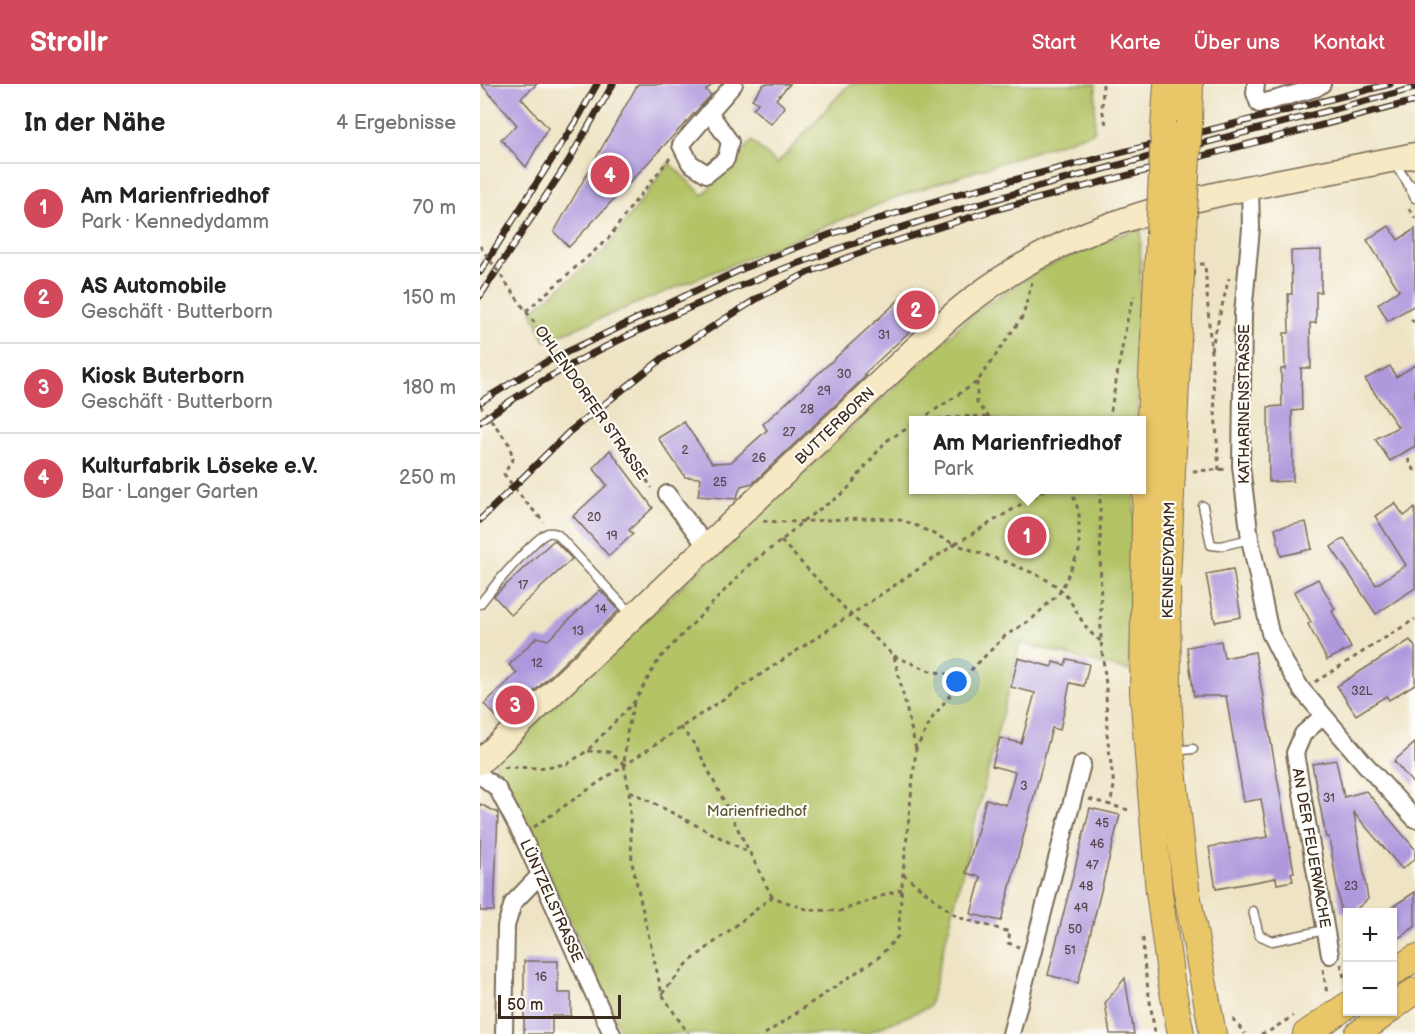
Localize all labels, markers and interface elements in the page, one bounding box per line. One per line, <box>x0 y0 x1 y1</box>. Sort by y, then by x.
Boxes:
text: Strollr <box>30 26 108 59</box>
text: Start <box>1032 30 1076 55</box>
text: Karte <box>1109 30 1161 55</box>
text: Über uns <box>1194 30 1280 55</box>
text: Kontakt <box>1313 30 1385 55</box>
text: In der Nähe <box>24 108 166 139</box>
text: 4 Ergebnisse <box>336 111 456 135</box>
pin: 4 <box>590 152 630 197</box>
text: Am Marienfriedhof <box>81 183 270 210</box>
text: 1 <box>39 196 48 220</box>
text: 70 m <box>412 196 456 220</box>
text: Park · Kennedydamm <box>81 210 269 234</box>
text: AS Automobile <box>81 273 226 300</box>
text: 2 <box>38 286 49 310</box>
text: 150 m <box>403 286 456 310</box>
pin: 2 <box>896 288 936 332</box>
text: Geschäft · Butterborn <box>81 300 273 324</box>
street label: OHLENDORFER STRASSE <box>530 322 652 484</box>
street label: KATHARINENSTRASSE <box>1235 324 1254 484</box>
house number: 31 <box>878 328 890 343</box>
text: Kiosk Buterborn <box>81 363 245 390</box>
house number: 30 <box>837 367 851 382</box>
text: 3 <box>38 376 49 400</box>
text: 180 m <box>403 376 456 400</box>
street label: BUTTERBORN <box>791 383 879 469</box>
house number: 29 <box>817 384 831 399</box>
text: Geschäft · Butterborn <box>81 390 273 414</box>
house number: 28 <box>800 402 814 417</box>
popup <box>909 416 1146 494</box>
house number: 27 <box>783 425 796 440</box>
text: Am Marienfriedhof <box>933 430 1122 457</box>
house number: 2 <box>681 443 689 458</box>
house number: 26 <box>752 451 766 466</box>
text: Kulturfabrik Löseke e.V. <box>81 453 318 480</box>
text: Park <box>933 457 973 481</box>
text: 4 <box>38 466 49 490</box>
text: 250 m <box>399 466 456 490</box>
house number: 25 <box>713 475 727 490</box>
text: Bar · Langer Garten <box>81 480 258 504</box>
street label: KENNEDYDAMM <box>1158 502 1180 618</box>
house number: 20 <box>587 510 601 525</box>
pin: 1 <box>1008 514 1046 558</box>
house number: 19 <box>606 529 618 544</box>
house number: 17 <box>518 578 528 593</box>
house number: 14 <box>595 602 608 617</box>
house number: 13 <box>572 624 584 639</box>
house number: 12 <box>531 656 543 671</box>
your location <box>942 667 971 696</box>
pin: 3 <box>495 682 534 728</box>
house number: 32L <box>1351 684 1373 699</box>
street label: AN DER FEUERWACHE <box>1288 766 1334 930</box>
house number: 3 <box>1020 779 1028 794</box>
house number: 31 <box>1323 791 1335 806</box>
park label: Marienfriedhof <box>707 802 808 821</box>
house number: 45 <box>1095 816 1109 831</box>
street label: LÜNTZELSTRASSE <box>515 836 587 966</box>
house number: 46 <box>1090 837 1104 852</box>
house number: 47 <box>1085 858 1099 873</box>
house number: 48 <box>1079 879 1093 894</box>
house number: 23 <box>1344 879 1358 894</box>
house number: 49 <box>1074 901 1088 916</box>
map controls <box>1343 908 1397 1016</box>
button: + <box>1343 908 1397 962</box>
house number: 50 <box>1068 922 1082 937</box>
house number: 51 <box>1064 943 1076 958</box>
button: − <box>1343 962 1397 1016</box>
house number: 16 <box>535 970 547 985</box>
scale bar <box>498 992 621 1020</box>
text: 50 m <box>507 996 543 1015</box>

